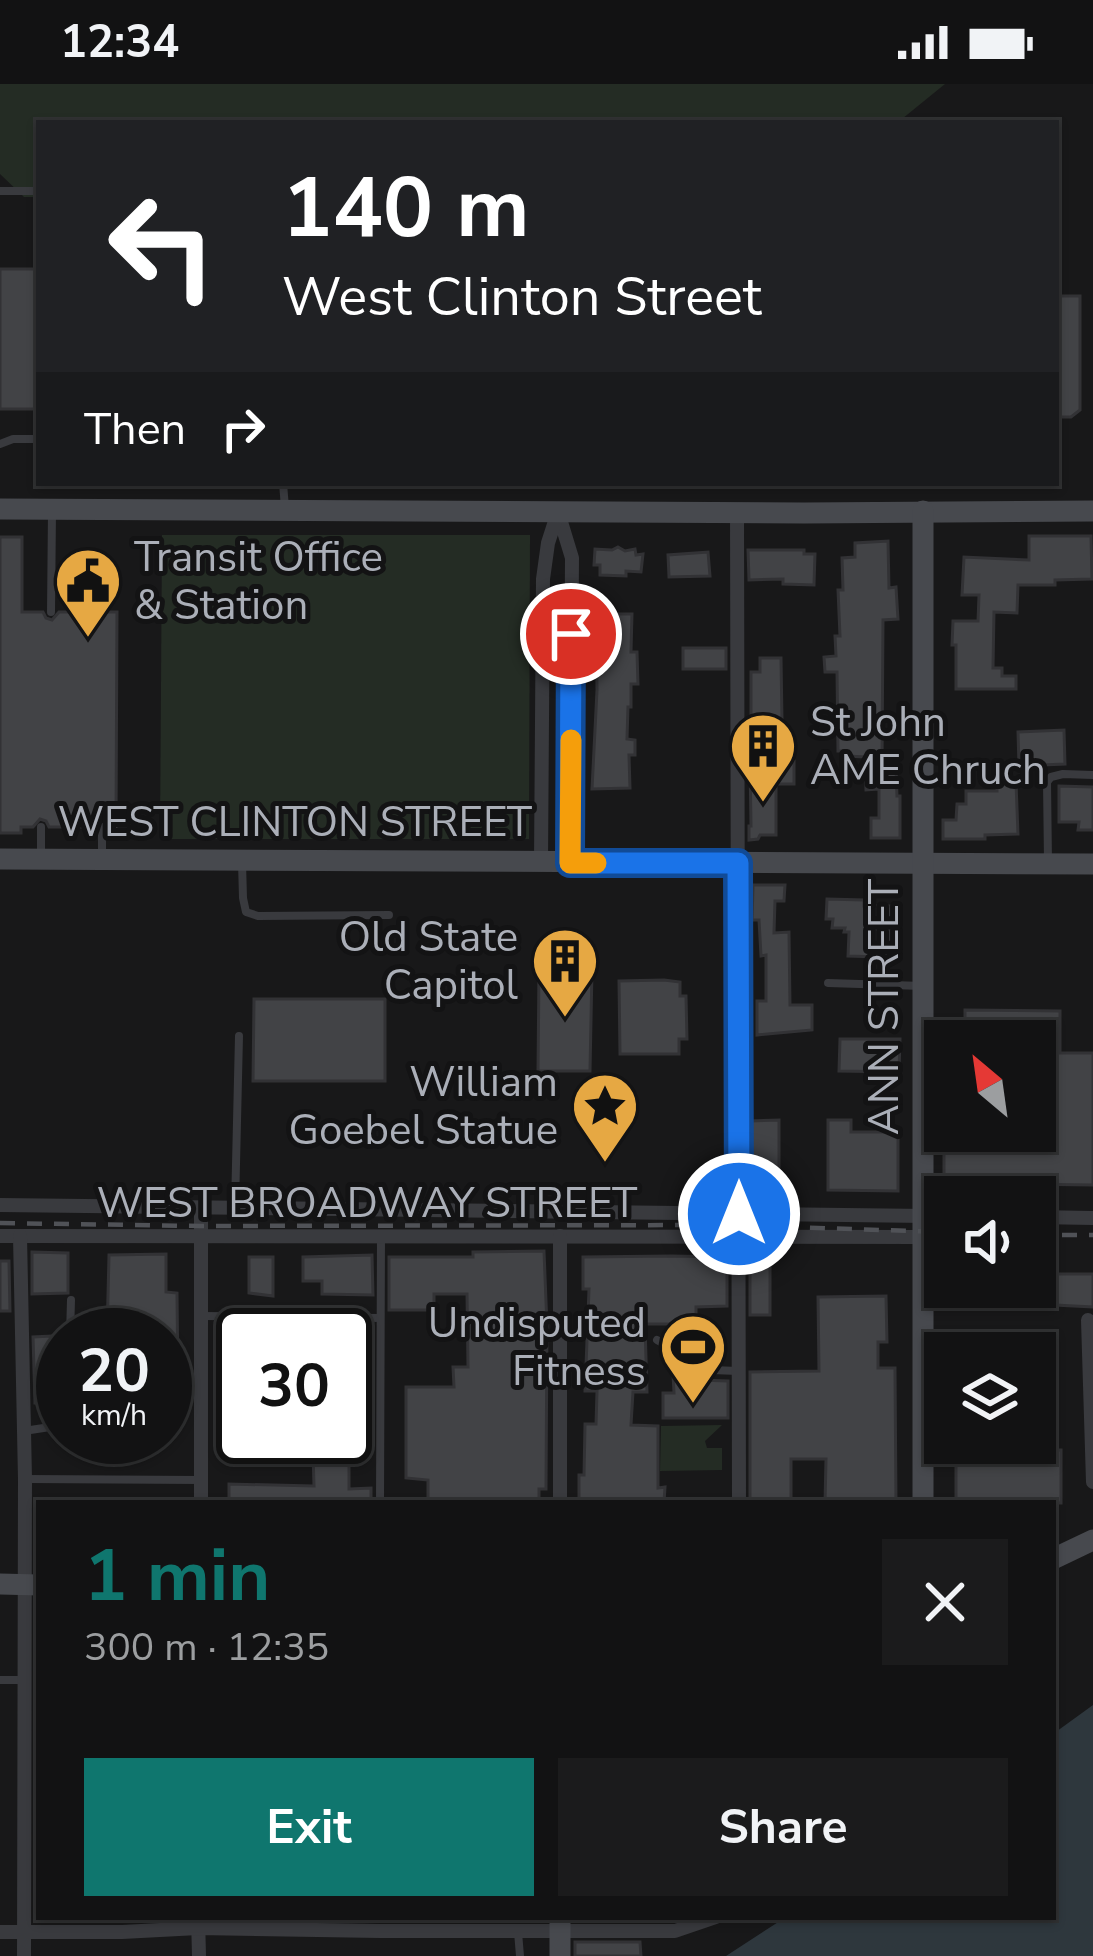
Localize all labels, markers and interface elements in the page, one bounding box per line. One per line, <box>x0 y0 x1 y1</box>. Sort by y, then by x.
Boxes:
text: 12:34 <box>60 12 179 73</box>
text: 140 m <box>282 151 530 266</box>
icon: left <box>84 168 240 324</box>
text: West Clinton Street <box>282 260 762 334</box>
icon: right <box>210 396 276 462</box>
text: Then <box>84 399 186 460</box>
place label: Transit Office & Station <box>134 529 383 634</box>
public building icon: Transit Office & Station <box>53 546 123 640</box>
pin <box>520 583 622 685</box>
icon: arrive <box>538 601 604 667</box>
place label: St John AME Chruch <box>810 694 1046 799</box>
building icon: St John AME Chruch <box>728 711 798 805</box>
street label: WEST CLINTON STREET <box>58 794 533 851</box>
street label: ANN STREET <box>856 878 913 1135</box>
place label: Old State Capitol <box>339 909 519 1014</box>
building icon: Old State Capitol <box>530 926 600 1020</box>
north arrow <box>924 1020 1056 1152</box>
map controls <box>924 1020 1056 1464</box>
place label: William Goebel Statue <box>288 1054 558 1159</box>
place icon: William Goebel Statue <box>570 1071 640 1165</box>
position arrow <box>676 1151 802 1277</box>
street label: WEST BROADWAY STREET <box>97 1175 638 1232</box>
button: sound <box>924 1176 1056 1308</box>
place label: Undisputed Fitness <box>428 1295 646 1400</box>
speed limit sign: 30 <box>216 1308 372 1464</box>
sports icon: Undisputed Fitness <box>658 1312 728 1406</box>
text: 20 <box>78 1330 150 1412</box>
button: layers <box>924 1332 1056 1464</box>
text: km/h <box>81 1395 147 1436</box>
text: 1 min <box>84 1527 270 1625</box>
button: close <box>882 1539 1008 1665</box>
text: 300 m · 12:35 <box>84 1621 329 1674</box>
button: Exit <box>84 1758 534 1896</box>
button: Share <box>558 1758 1008 1896</box>

